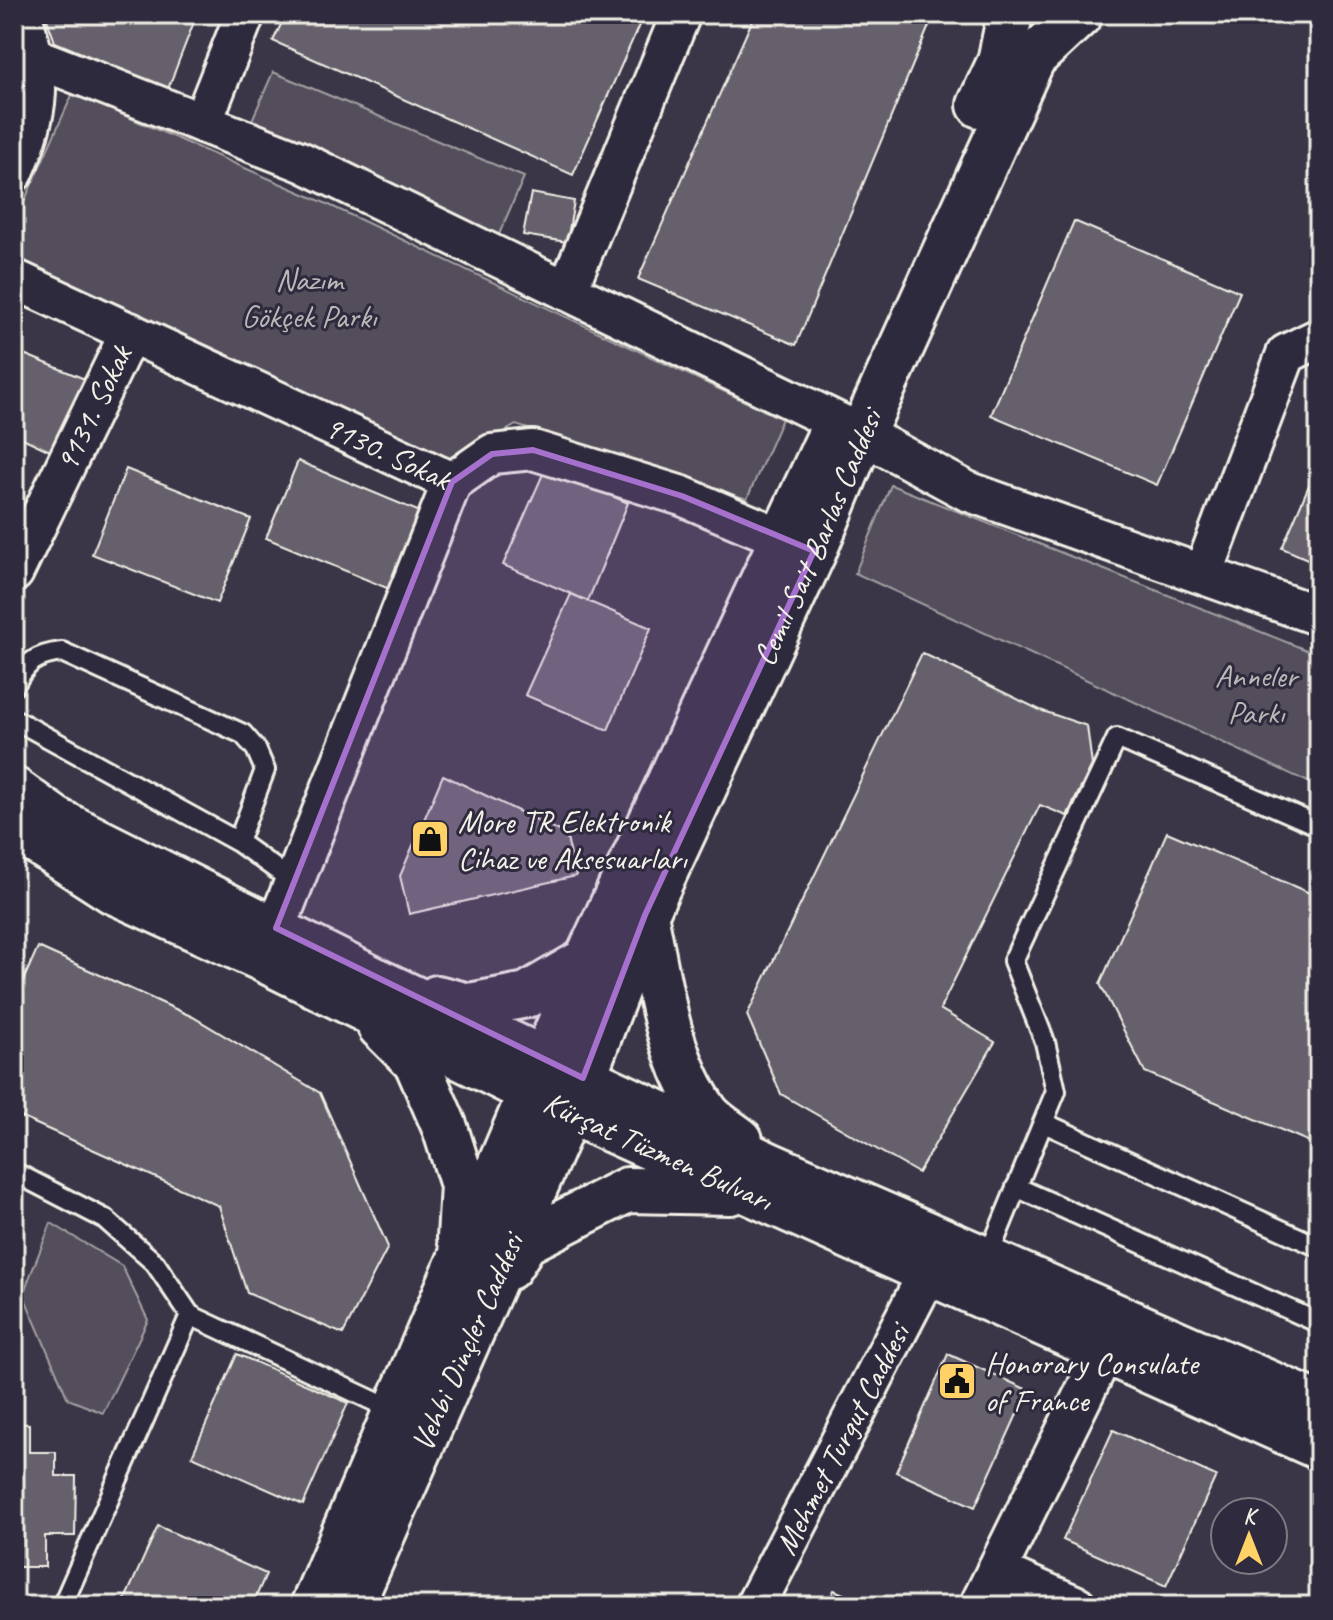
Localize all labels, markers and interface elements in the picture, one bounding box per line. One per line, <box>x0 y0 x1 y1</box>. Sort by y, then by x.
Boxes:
park label: Nazım Gökçek Parkı <box>241 259 379 337</box>
street label: 9131. Sokak <box>45 337 142 478</box>
street label: Cemil Sait Barlas Caddesi <box>743 399 893 672</box>
street label: 9130. Sokak <box>318 405 460 500</box>
park label: Anneler Parkı <box>1215 655 1301 733</box>
place label: More TR Elektronik Cihaz ve Aksesuarları <box>458 801 689 879</box>
shop icon: More TR Elektronik Cihaz ve Aksesuarları <box>409 818 451 860</box>
street label: Kürşat Tüzmen Bulvarı <box>537 1081 781 1221</box>
street label: Vehbi Dinçler Caddesi <box>401 1224 534 1457</box>
street label: Mehmet Turgut Caddesi <box>765 1313 920 1561</box>
place label: Honorary Consulate of France <box>985 1343 1200 1421</box>
public building icon: Honorary Consulate of France <box>936 1360 978 1402</box>
north arrow <box>1209 1496 1289 1576</box>
text: K <box>1243 1503 1259 1531</box>

